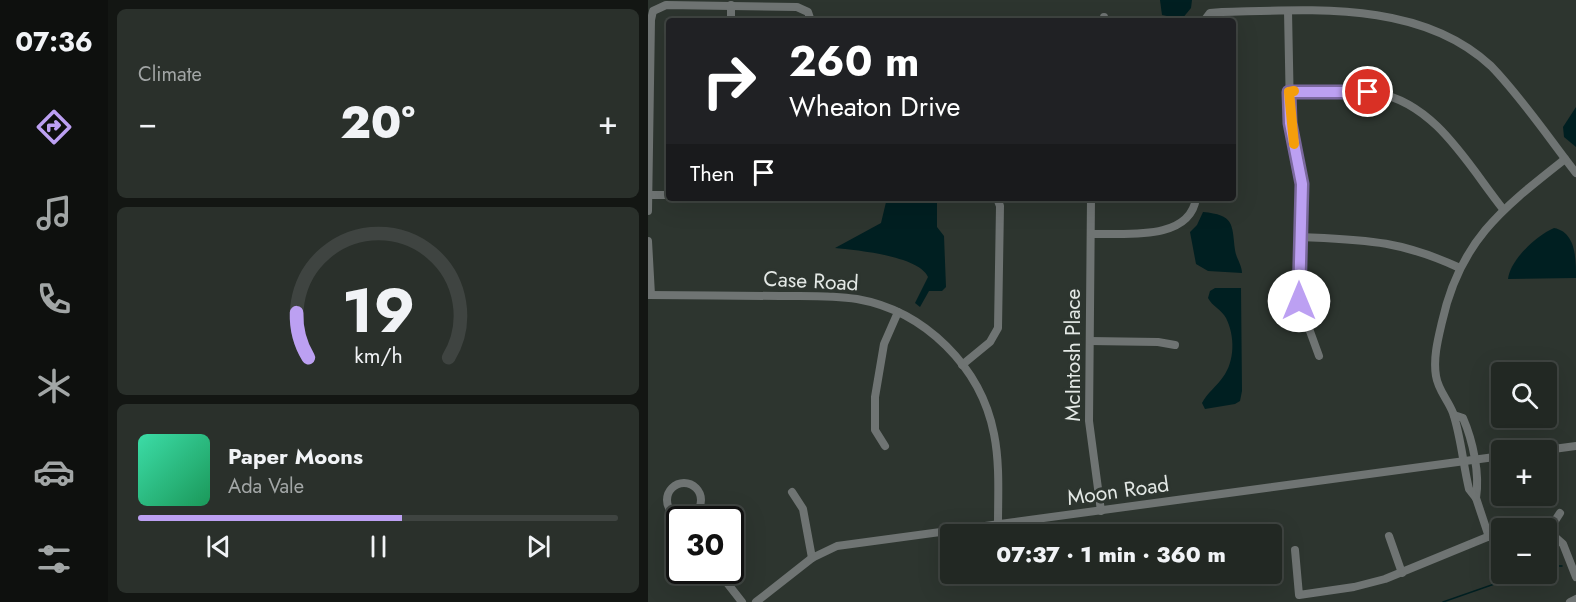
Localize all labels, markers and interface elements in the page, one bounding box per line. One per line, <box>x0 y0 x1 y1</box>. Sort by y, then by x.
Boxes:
text: 07:36 <box>15 22 93 61</box>
text: 260 m <box>789 31 920 92</box>
icon: right <box>690 42 768 120</box>
text: Climate <box>138 60 202 89</box>
pin <box>1342 66 1393 117</box>
icon: arrive <box>1351 75 1384 108</box>
text: Wheaton Drive <box>789 87 960 126</box>
text: 20° <box>340 90 415 155</box>
text: − <box>138 99 157 146</box>
text: + <box>598 99 618 146</box>
icon: directions <box>33 106 75 148</box>
icon: arrive <box>747 156 780 189</box>
text: Then <box>690 157 735 189</box>
icon: music <box>33 192 75 234</box>
street label: Case Road <box>763 264 859 298</box>
text: 19 <box>341 265 415 355</box>
position arrow <box>1267 269 1331 333</box>
icon: phone <box>33 278 75 320</box>
street label: McIntosh Place <box>1058 288 1088 421</box>
text: km/h <box>354 340 402 371</box>
map controls <box>1491 362 1557 584</box>
button: search <box>1491 362 1557 428</box>
icon: climate <box>33 365 75 407</box>
text: Paper Moons <box>228 440 363 472</box>
button: + <box>1491 440 1557 506</box>
icon: car <box>33 451 75 493</box>
street label: Moon Road <box>1065 469 1171 513</box>
text: Ada Vale <box>228 472 304 501</box>
speed limit sign: 30 <box>666 506 744 584</box>
button: − <box>1491 518 1557 584</box>
icon: previous <box>202 530 235 563</box>
icon: pause <box>362 530 395 563</box>
icon: next <box>522 530 555 563</box>
icon: filters <box>33 538 75 580</box>
text: 07:37 · 1 min · 360 m <box>996 538 1226 570</box>

